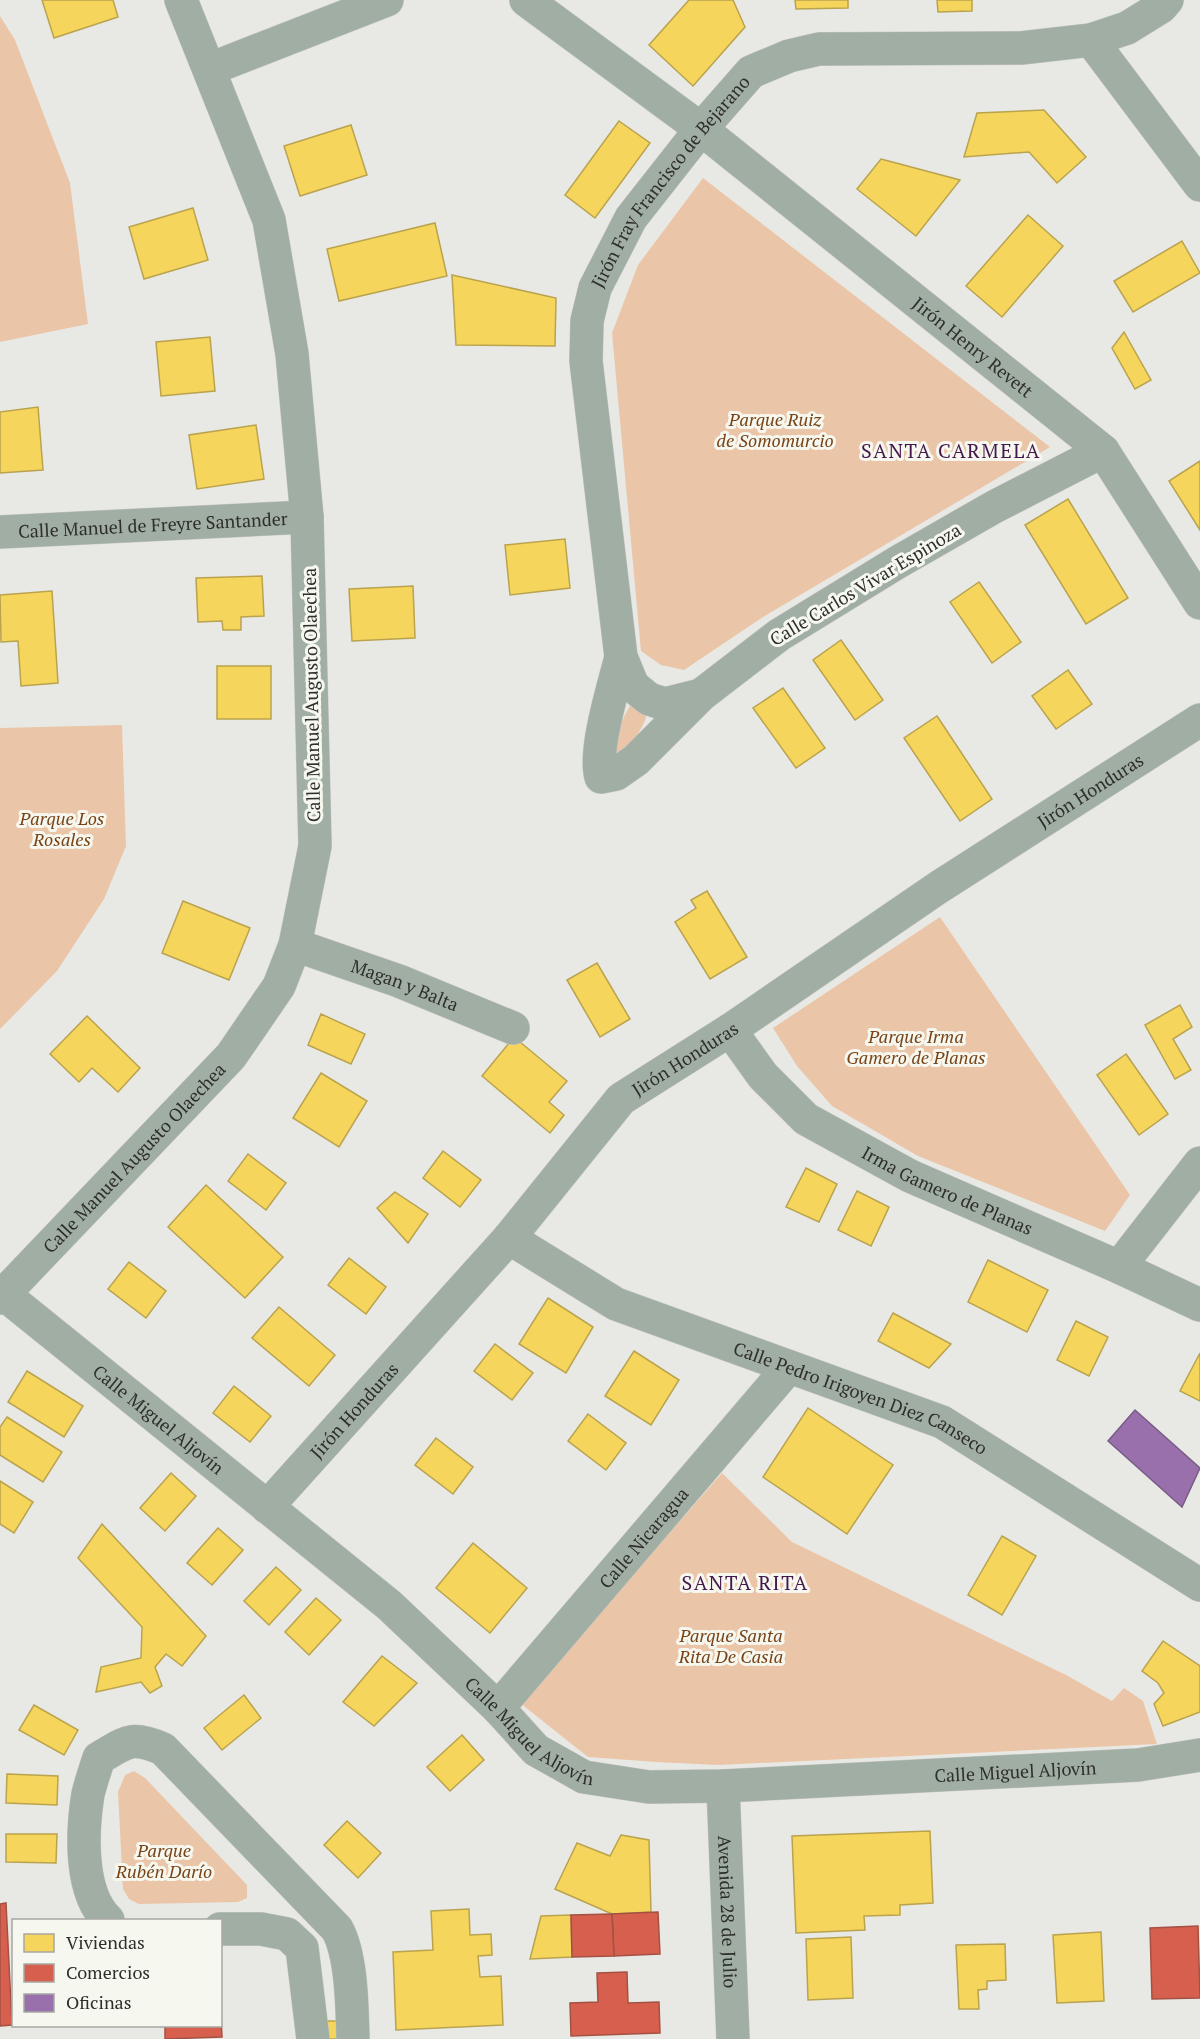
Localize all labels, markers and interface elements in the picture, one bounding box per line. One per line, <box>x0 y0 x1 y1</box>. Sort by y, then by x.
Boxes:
street label: Jirón Fray Francisco de Bejarano <box>585 70 755 292</box>
street label: Jirón Henry Revett <box>908 291 1039 403</box>
park label: Parque Ruiz de Somomurcio <box>716 407 834 452</box>
district label: SANTA CARMELA <box>861 437 1041 464</box>
street label: Calle Manuel de Freyre Santander <box>17 506 288 543</box>
street label: Calle Carlos Vivar Espinoza <box>765 517 965 651</box>
street label: Calle Manuel Augusto Olaechea <box>297 568 325 822</box>
street label: Jirón Honduras <box>1032 747 1148 833</box>
park label: Parque Los Rosales <box>19 806 104 851</box>
street label: Magan y Balta <box>348 953 462 1016</box>
street label: Jirón Honduras <box>627 1016 743 1101</box>
park label: Parque Irma Gamero de Planas <box>846 1024 986 1069</box>
street label: Calle Manuel Augusto Olaechea <box>37 1057 231 1258</box>
street label: Irma Gamero de Planas <box>858 1140 1037 1240</box>
street label: Calle Pedro Irigoyen Diez Canseco <box>730 1336 992 1460</box>
street label: Jirón Honduras <box>304 1357 403 1464</box>
street label: Calle Miguel Aljovín <box>88 1359 230 1480</box>
street label: Calle Nicaragua <box>593 1482 693 1593</box>
district label: SANTA RITA <box>681 1569 809 1596</box>
park label: Parque Santa Rita De Casia <box>678 1623 783 1668</box>
street label: Calle Miguel Aljovín <box>460 1671 595 1790</box>
street label: Calle Miguel Aljovín <box>934 1755 1097 1787</box>
street label: Avenida 28 de Julio <box>713 1835 743 1989</box>
park label: Parque Rubén Darío <box>115 1838 212 1883</box>
legend <box>12 1919 222 2027</box>
text: Viviendas <box>66 1930 145 1954</box>
text: Comercios <box>66 1960 150 1984</box>
text: Oficinas <box>66 1990 132 2014</box>

